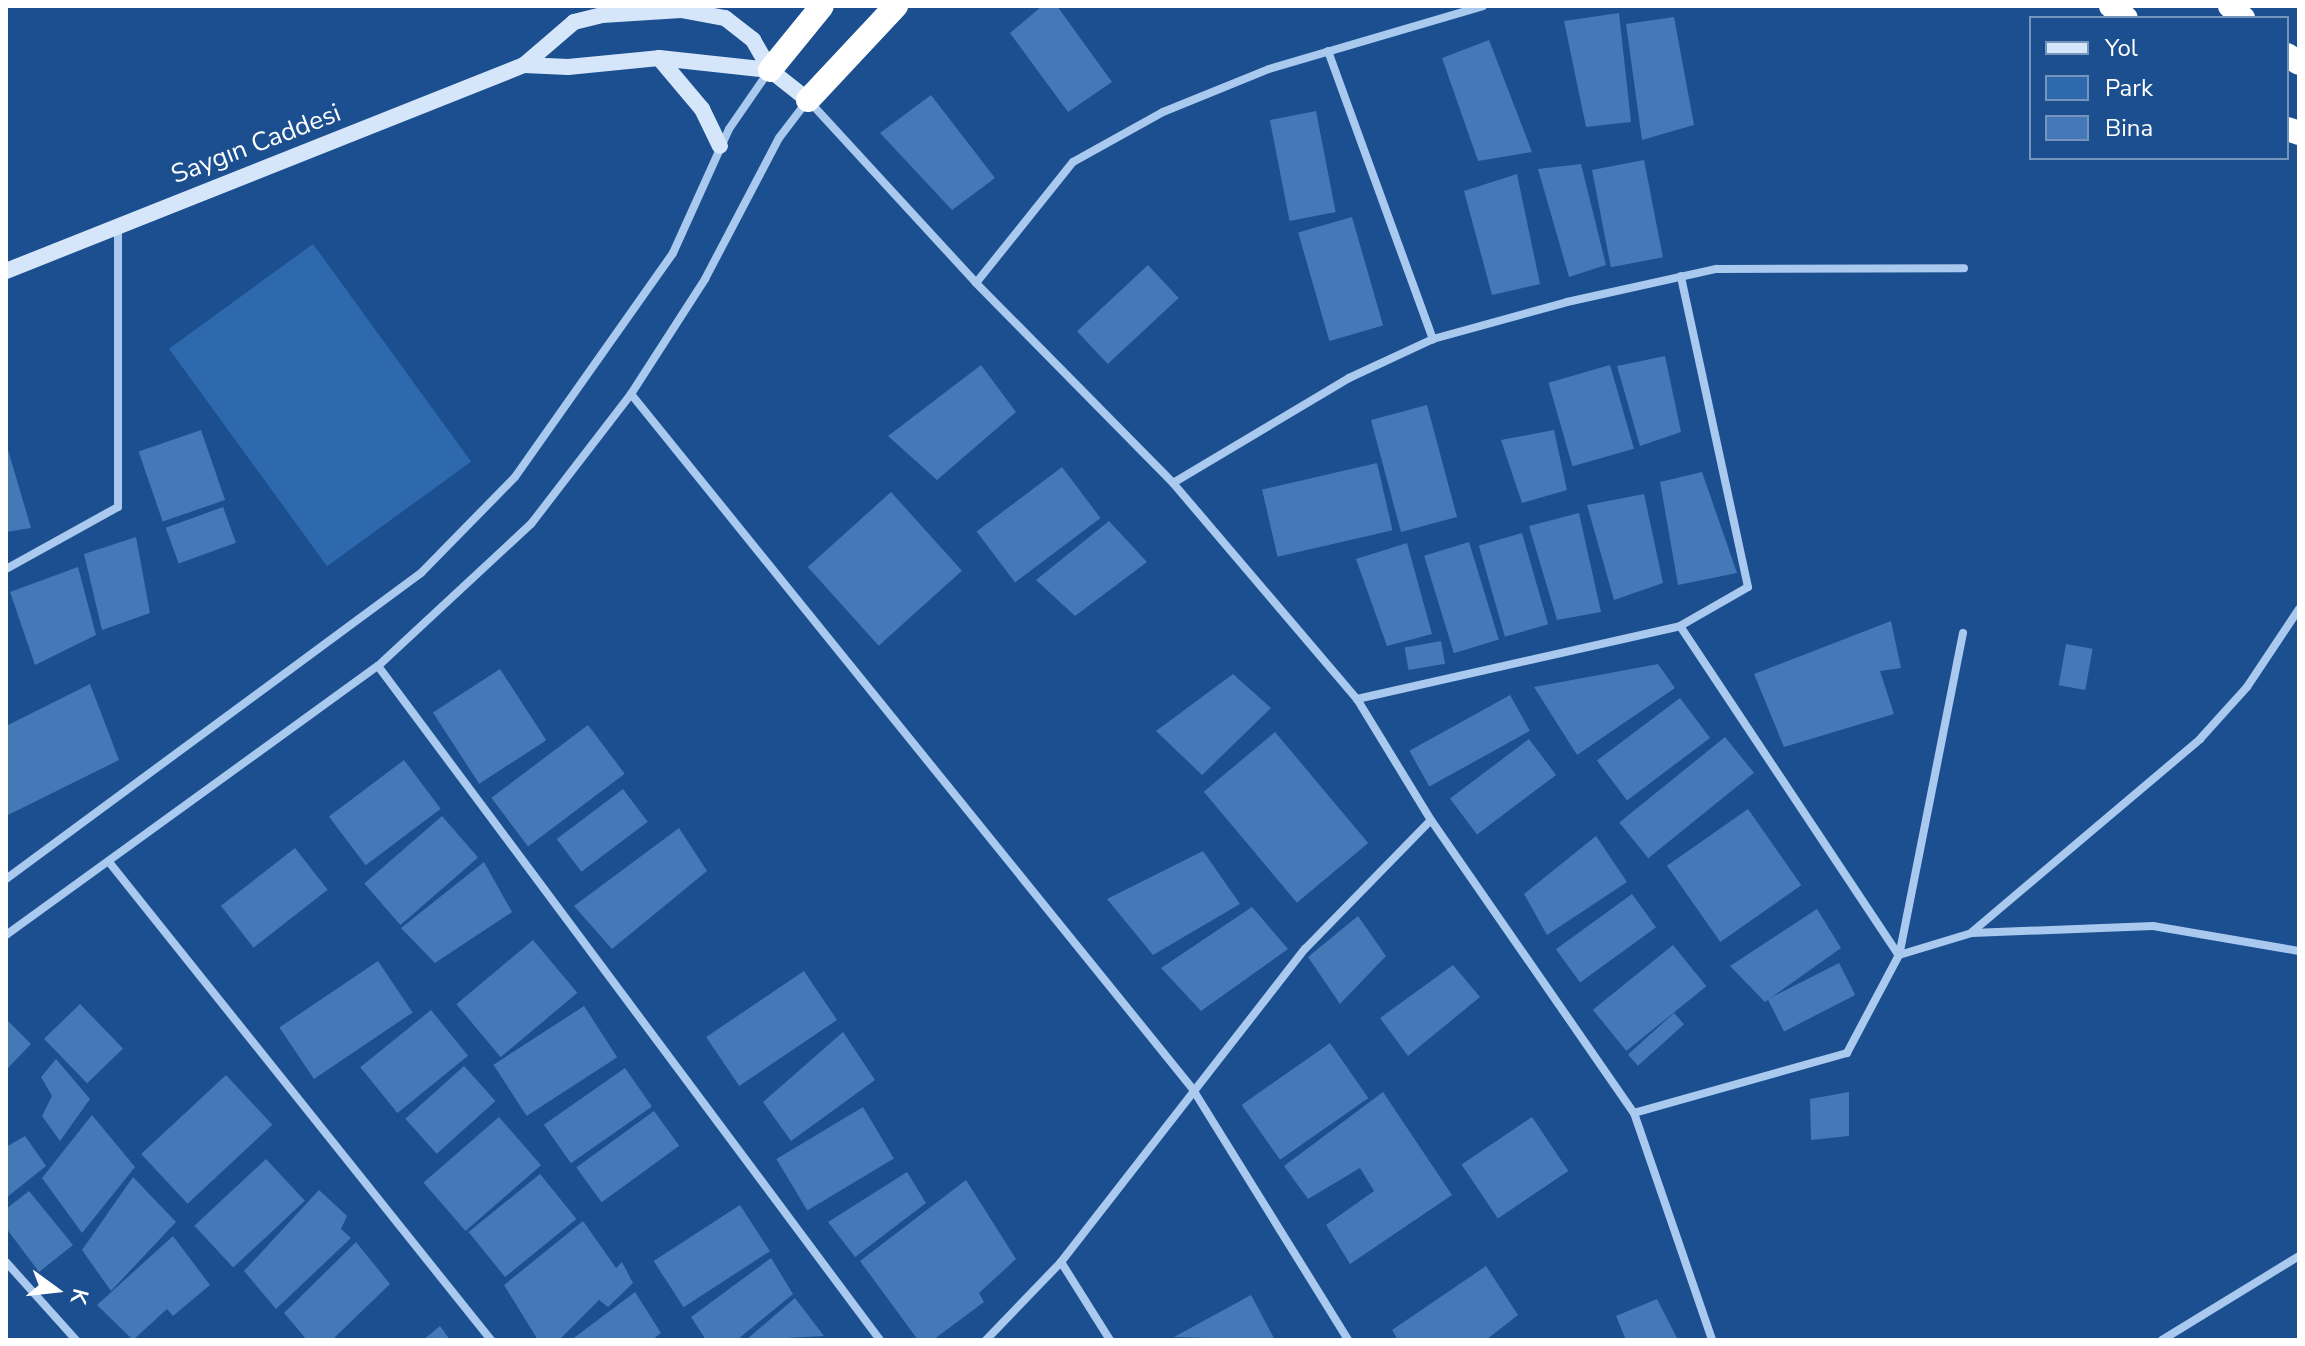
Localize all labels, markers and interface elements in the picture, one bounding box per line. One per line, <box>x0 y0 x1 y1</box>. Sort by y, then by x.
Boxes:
legend <box>2029 16 2289 160</box>
text: Yol <box>2105 32 2138 64</box>
text: Park <box>2105 72 2153 104</box>
street label: Saygın Caddesi <box>167 97 345 191</box>
text: Bina <box>2105 112 2153 144</box>
north arrow <box>16 1250 96 1330</box>
text: K <box>63 1285 96 1307</box>

